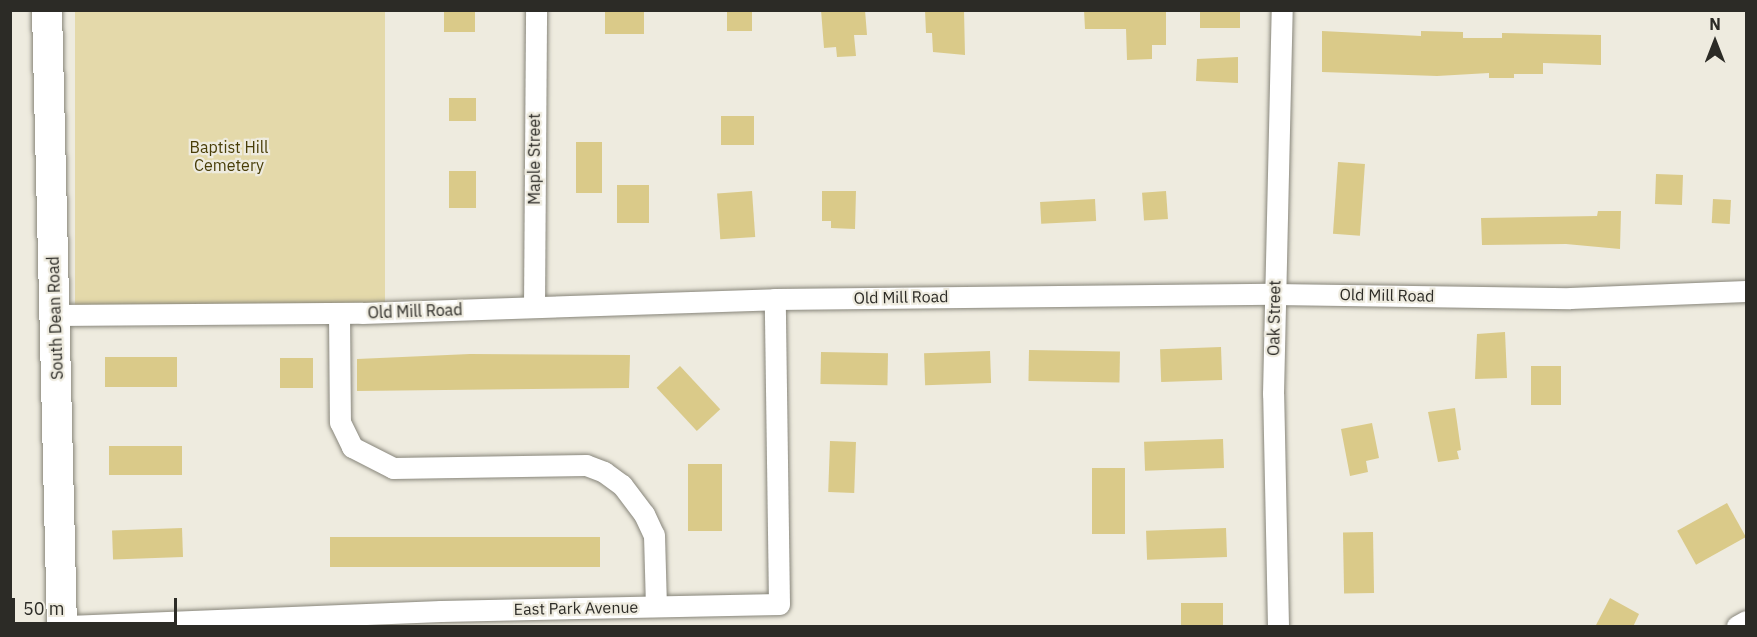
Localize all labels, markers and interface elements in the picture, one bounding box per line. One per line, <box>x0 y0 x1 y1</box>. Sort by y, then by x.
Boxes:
north arrow <box>1685 12 1745 72</box>
text: N <box>1709 14 1721 34</box>
street label: Maple Street <box>524 113 544 205</box>
park label: Baptist Hill Cemetery <box>190 137 268 175</box>
street label: South Dean Road <box>43 256 67 380</box>
street label: Oak Street <box>1264 280 1284 356</box>
street label: Old Mill Road <box>1339 285 1435 305</box>
street label: Old Mill Road <box>853 287 949 307</box>
street label: Old Mill Road <box>367 300 463 322</box>
scale bar <box>15 586 180 624</box>
text: 50 m <box>23 597 65 620</box>
street label: East Park Avenue <box>514 597 638 619</box>

